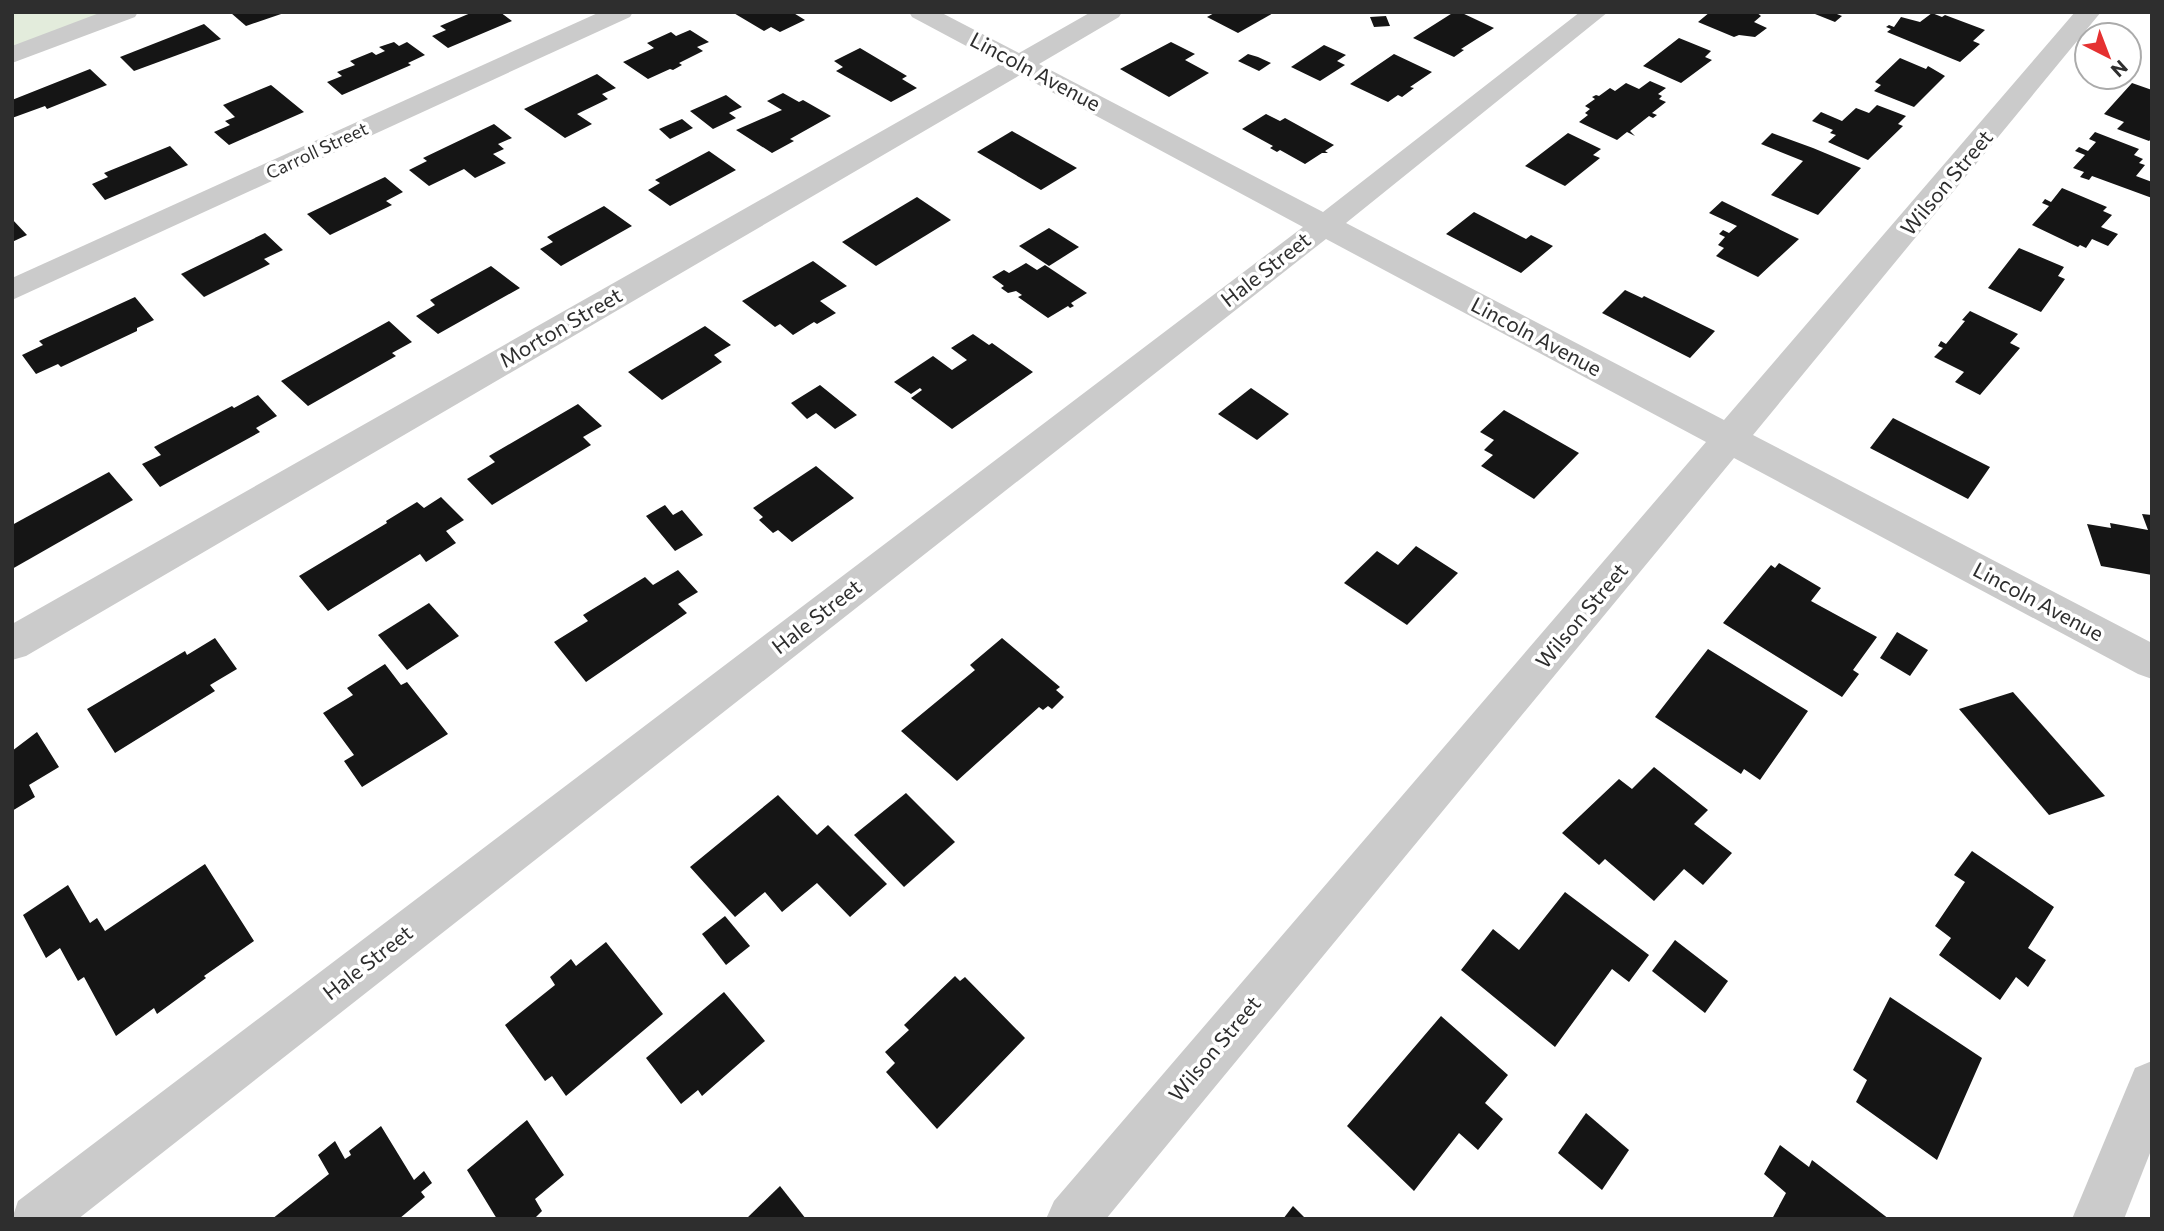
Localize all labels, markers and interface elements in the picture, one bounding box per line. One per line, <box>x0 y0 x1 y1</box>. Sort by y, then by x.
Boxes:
north arrow <box>2073 21 2143 91</box>
street label: Lincoln Avenue <box>966 26 1105 115</box>
text: N <box>2107 56 2133 82</box>
street label: Carroll Street <box>262 117 371 183</box>
street label: Wilson Street <box>1895 124 1997 240</box>
street label: Hale Street <box>1215 226 1315 311</box>
street label: Morton Street <box>495 282 626 372</box>
street label: Lincoln Avenue <box>1467 291 1606 380</box>
street label: Lincoln Avenue <box>1969 556 2108 645</box>
street label: Wilson Street <box>1530 557 1632 673</box>
street label: Hale Street <box>766 573 866 658</box>
street label: Hale Street <box>317 919 417 1004</box>
street label: Wilson Street <box>1163 990 1265 1106</box>

